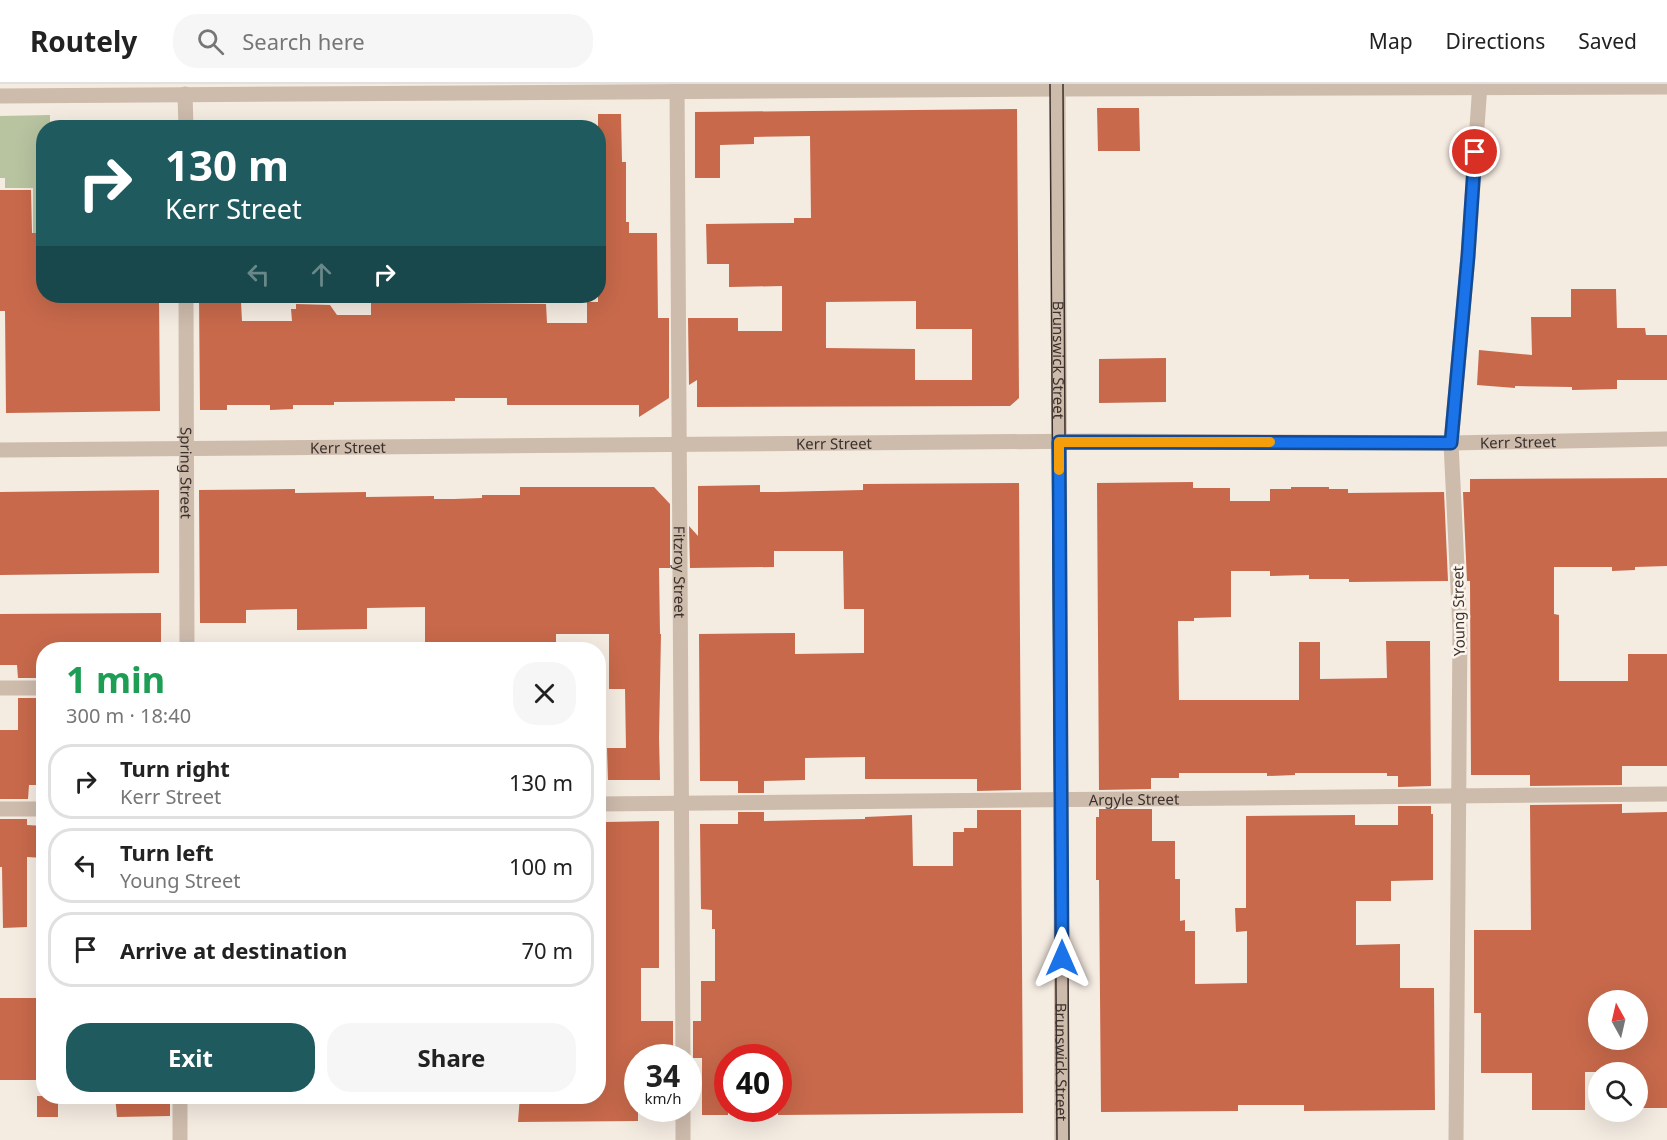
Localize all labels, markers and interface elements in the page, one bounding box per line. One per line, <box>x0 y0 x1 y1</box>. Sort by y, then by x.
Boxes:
search box <box>173 14 593 68</box>
text: Routely <box>30 22 137 60</box>
icon: search <box>194 25 227 58</box>
text: Search here <box>242 26 365 56</box>
text: Map <box>1369 27 1413 55</box>
text: Directions <box>1446 27 1545 55</box>
text: Saved <box>1578 27 1637 55</box>
pin <box>1449 126 1500 177</box>
icon: arrive <box>1458 135 1491 168</box>
text: 130 m <box>165 136 289 193</box>
icon: right <box>66 144 144 222</box>
text: Kerr Street <box>165 190 302 227</box>
icon: left <box>242 258 275 291</box>
icon: ahead <box>305 258 338 291</box>
icon: right <box>368 258 401 291</box>
street label: Brunswick Street <box>1049 301 1069 420</box>
street label: Spring Street <box>176 427 197 520</box>
street label: Kerr Street <box>1480 431 1557 452</box>
street label: Kerr Street <box>796 433 873 453</box>
street label: Kerr Street <box>310 437 387 457</box>
street label: Fitzroy Street <box>670 526 690 619</box>
street label: Young Street <box>1447 565 1469 656</box>
text: 1 min <box>66 655 165 704</box>
button: close <box>513 662 576 725</box>
text: 300 m · 18:40 <box>66 702 191 729</box>
text: Turn right <box>120 753 230 783</box>
icon: right <box>69 765 102 798</box>
text: 130 m <box>509 767 573 797</box>
text: Kerr Street <box>120 783 221 810</box>
street label: Argyle Street <box>1089 789 1180 809</box>
text: Turn left <box>120 837 214 867</box>
icon: left <box>69 849 102 882</box>
text: 100 m <box>509 851 573 881</box>
text: Young Street <box>120 867 240 894</box>
position arrow <box>1030 926 1094 990</box>
icon: arrive <box>69 933 102 966</box>
text: Arrive at destination <box>120 935 347 965</box>
text: 70 m <box>522 935 573 965</box>
north arrow <box>1588 990 1648 1050</box>
map controls <box>1588 990 1648 1122</box>
street label: Brunswick Street <box>1051 1003 1072 1122</box>
button: Exit <box>66 1023 315 1092</box>
button: Share <box>327 1023 576 1092</box>
speed limit sign: 40 <box>714 1044 792 1122</box>
text: 34 <box>646 1055 680 1096</box>
button: search <box>1588 1062 1648 1122</box>
text: km/h <box>645 1088 681 1108</box>

